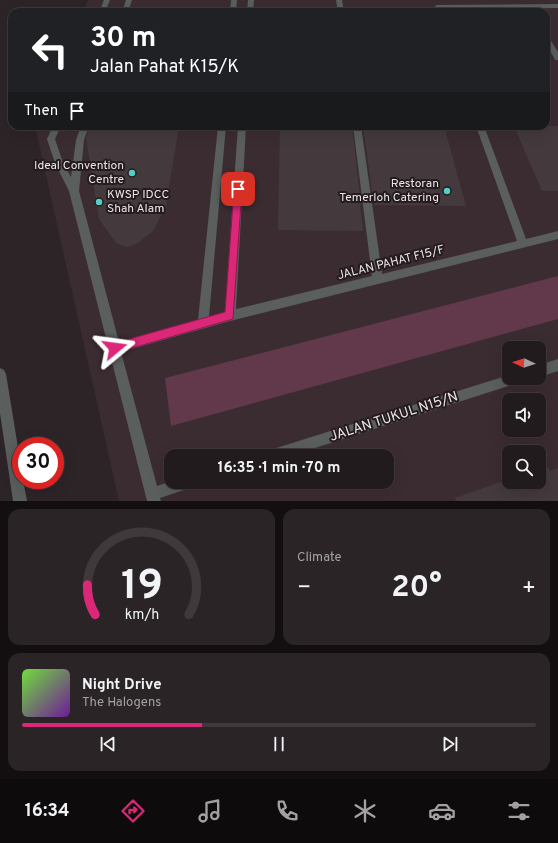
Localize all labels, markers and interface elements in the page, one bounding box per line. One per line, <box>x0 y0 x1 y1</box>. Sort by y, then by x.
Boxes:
text: 30 m <box>90 21 156 57</box>
icon: left <box>24 24 76 76</box>
text: Jalan Pahat K15/K <box>90 56 239 79</box>
icon: arrive <box>66 100 88 122</box>
text: Then <box>24 102 58 121</box>
place label: Ideal Convention Centre <box>34 158 124 188</box>
marker: Ideal Convention Centre <box>127 168 137 178</box>
pin <box>221 172 255 206</box>
place label: Restoran Temerloh Catering <box>339 176 439 206</box>
icon: arrive <box>227 178 249 200</box>
marker: Restoran Temerloh Catering <box>442 186 452 196</box>
place label: KWSP IDCC Shah Alam <box>107 187 169 217</box>
marker: KWSP IDCC Shah Alam <box>94 197 104 207</box>
street label: JALAN PAHAT F15/F <box>336 242 446 284</box>
position arrow <box>94 327 136 369</box>
north arrow <box>502 341 546 385</box>
map controls <box>502 341 546 489</box>
street label: JALAN TUKUL N15/N <box>328 388 460 446</box>
button: sound <box>502 393 546 437</box>
speed limit sign: 30 <box>12 437 64 489</box>
button: search <box>502 445 546 489</box>
text: 16:35 · 1 min · 70 m <box>218 459 340 478</box>
text: Climate <box>297 550 342 566</box>
text: 19 <box>120 561 163 614</box>
text: 20° <box>391 570 442 607</box>
text: − <box>297 575 311 602</box>
text: + <box>522 575 536 602</box>
text: km/h <box>124 606 159 624</box>
text: Night Drive <box>82 676 162 695</box>
text: The Halogens <box>82 695 161 711</box>
icon: previous <box>97 733 119 755</box>
icon: pause <box>268 733 290 755</box>
icon: next <box>439 733 461 755</box>
icon: directions <box>119 797 147 825</box>
icon: music <box>196 797 224 825</box>
icon: phone <box>273 797 301 825</box>
icon: climate <box>351 797 379 825</box>
icon: car <box>428 797 456 825</box>
icon: filters <box>505 797 533 825</box>
text: 16:34 <box>25 800 70 823</box>

